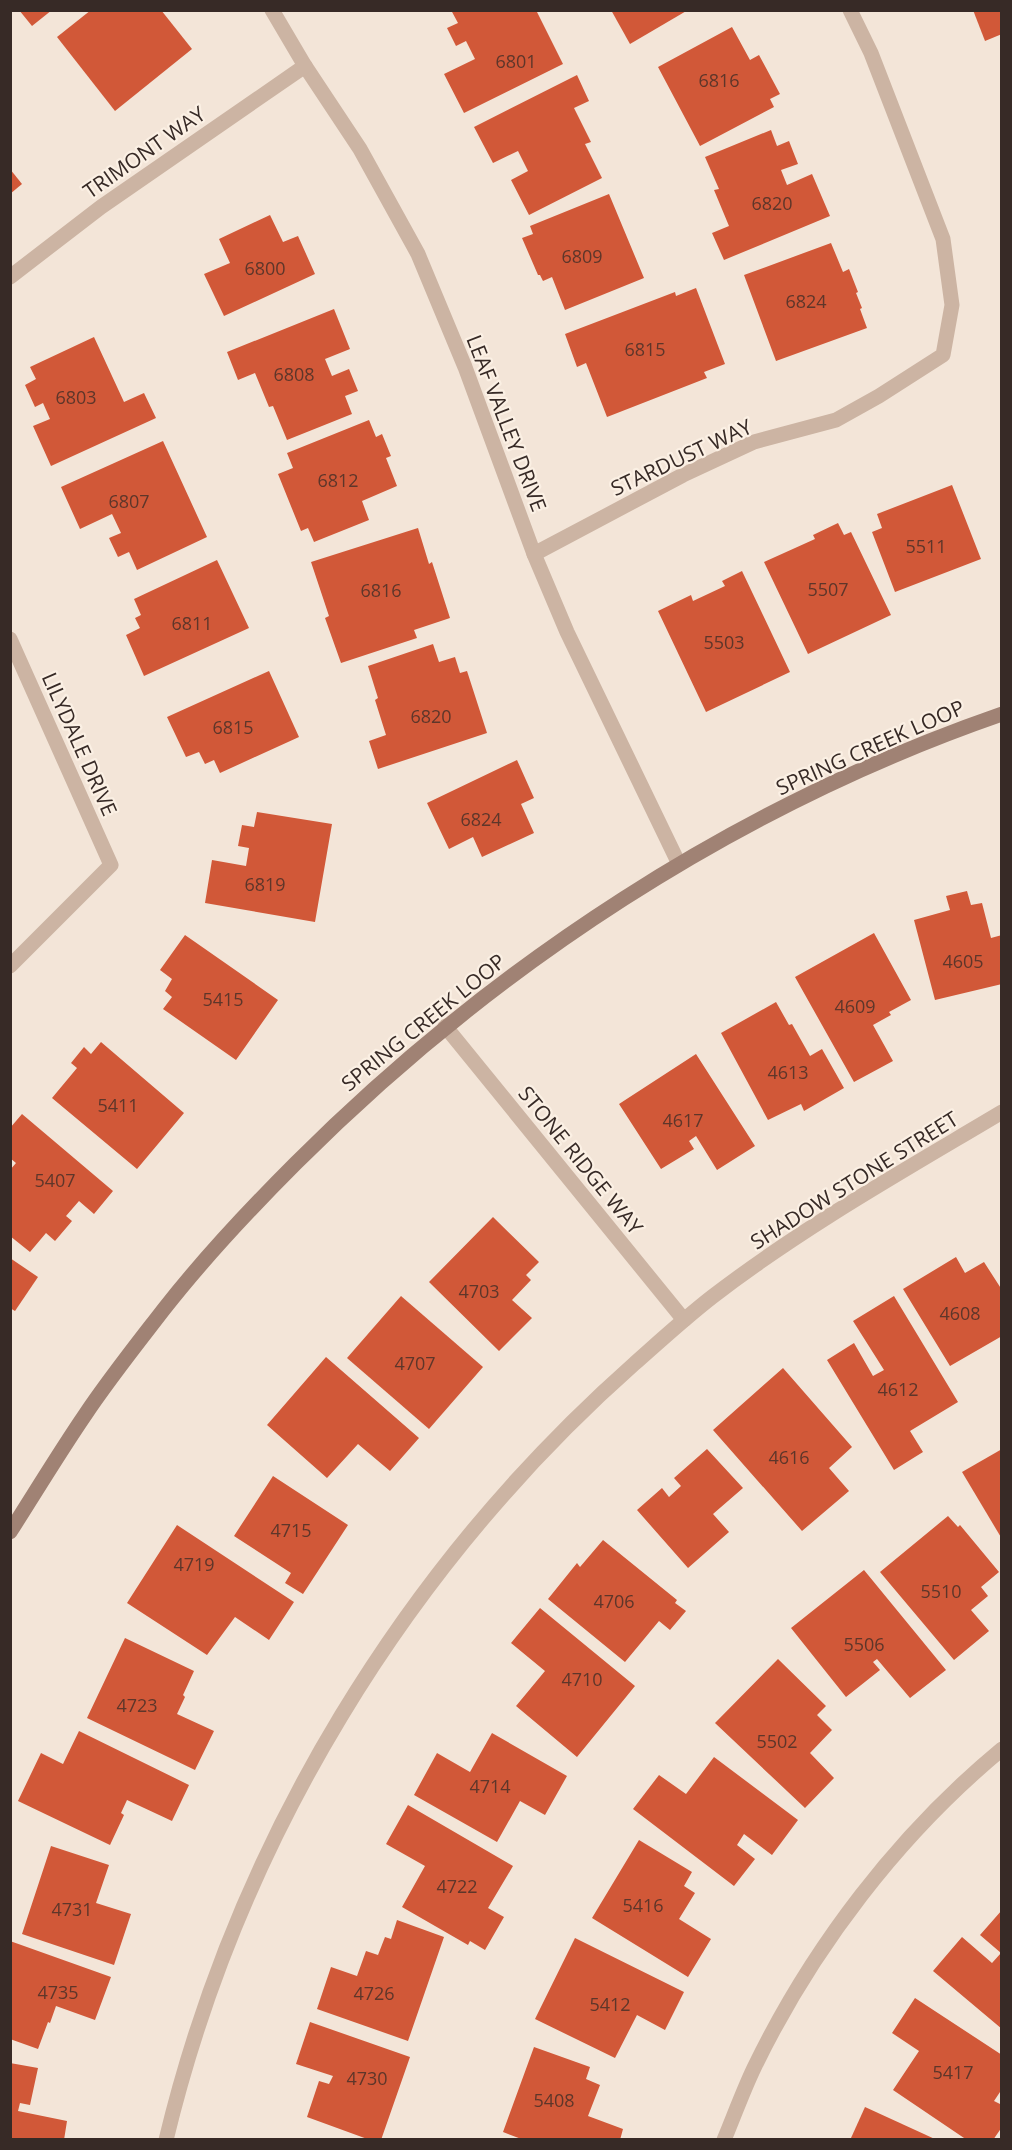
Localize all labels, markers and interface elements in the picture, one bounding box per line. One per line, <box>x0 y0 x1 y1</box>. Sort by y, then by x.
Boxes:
house number: 6801 <box>495 49 537 73</box>
house number: 6816 <box>698 68 740 92</box>
street label: TRIMONT WAY <box>77 99 211 204</box>
house number: 6820 <box>751 191 793 215</box>
house number: 6809 <box>561 244 603 268</box>
house number: 6800 <box>244 256 286 280</box>
house number: 6824 <box>785 289 827 313</box>
street label: LEAF VALLEY DRIVE <box>460 331 554 515</box>
house number: 6815 <box>624 337 666 361</box>
house number: 6808 <box>273 362 315 386</box>
house number: 6803 <box>55 385 97 409</box>
street label: STARDUST WAY <box>606 412 756 502</box>
house number: 6812 <box>317 468 359 492</box>
house number: 6807 <box>108 489 150 513</box>
house number: 5511 <box>905 534 947 558</box>
house number: 5507 <box>807 577 849 601</box>
house number: 6816 <box>360 578 402 602</box>
house number: 6811 <box>171 611 213 635</box>
house number: 5503 <box>703 630 745 654</box>
street label: LILYDALE DRIVE <box>36 668 124 820</box>
street label: SPRING CREEK LOOP <box>771 693 969 801</box>
house number: 6820 <box>410 704 452 728</box>
house number: 6815 <box>212 715 254 739</box>
house number: 6824 <box>460 807 502 831</box>
house number: 6819 <box>244 872 286 896</box>
street label: SPRING CREEK LOOP <box>335 947 511 1097</box>
house number: 4605 <box>942 949 984 973</box>
house number: 5415 <box>202 987 244 1011</box>
house number: 4609 <box>834 994 876 1018</box>
house number: 4613 <box>767 1060 809 1084</box>
street label: STONE RIDGE WAY <box>512 1080 650 1240</box>
house number: 5411 <box>97 1093 139 1117</box>
street label: SHADOW STONE STREET <box>745 1104 964 1255</box>
house number: 4617 <box>662 1108 704 1132</box>
house number: 5407 <box>34 1168 76 1192</box>
house number: 4703 <box>458 1279 500 1303</box>
house number: 4608 <box>939 1301 981 1325</box>
house number: 4707 <box>394 1351 436 1375</box>
house number: 4612 <box>877 1377 919 1401</box>
house number: 4616 <box>768 1445 810 1469</box>
house number: 4715 <box>270 1518 312 1542</box>
house number: 4719 <box>173 1552 215 1576</box>
house number: 5510 <box>920 1579 962 1603</box>
house number: 4706 <box>593 1589 635 1613</box>
house number: 5506 <box>843 1632 885 1656</box>
house number: 4710 <box>561 1667 603 1691</box>
house number: 4723 <box>116 1693 158 1717</box>
house number: 5502 <box>756 1729 798 1753</box>
house number: 4714 <box>469 1774 511 1798</box>
house number: 4722 <box>436 1874 478 1898</box>
house number: 5416 <box>622 1893 664 1917</box>
house number: 4731 <box>51 1897 93 1921</box>
house number: 4735 <box>37 1980 79 2004</box>
house number: 4726 <box>353 1981 395 2005</box>
house number: 5412 <box>589 1992 631 2016</box>
house number: 5417 <box>932 2060 974 2084</box>
house number: 4730 <box>346 2066 388 2090</box>
house number: 5408 <box>533 2088 575 2112</box>

